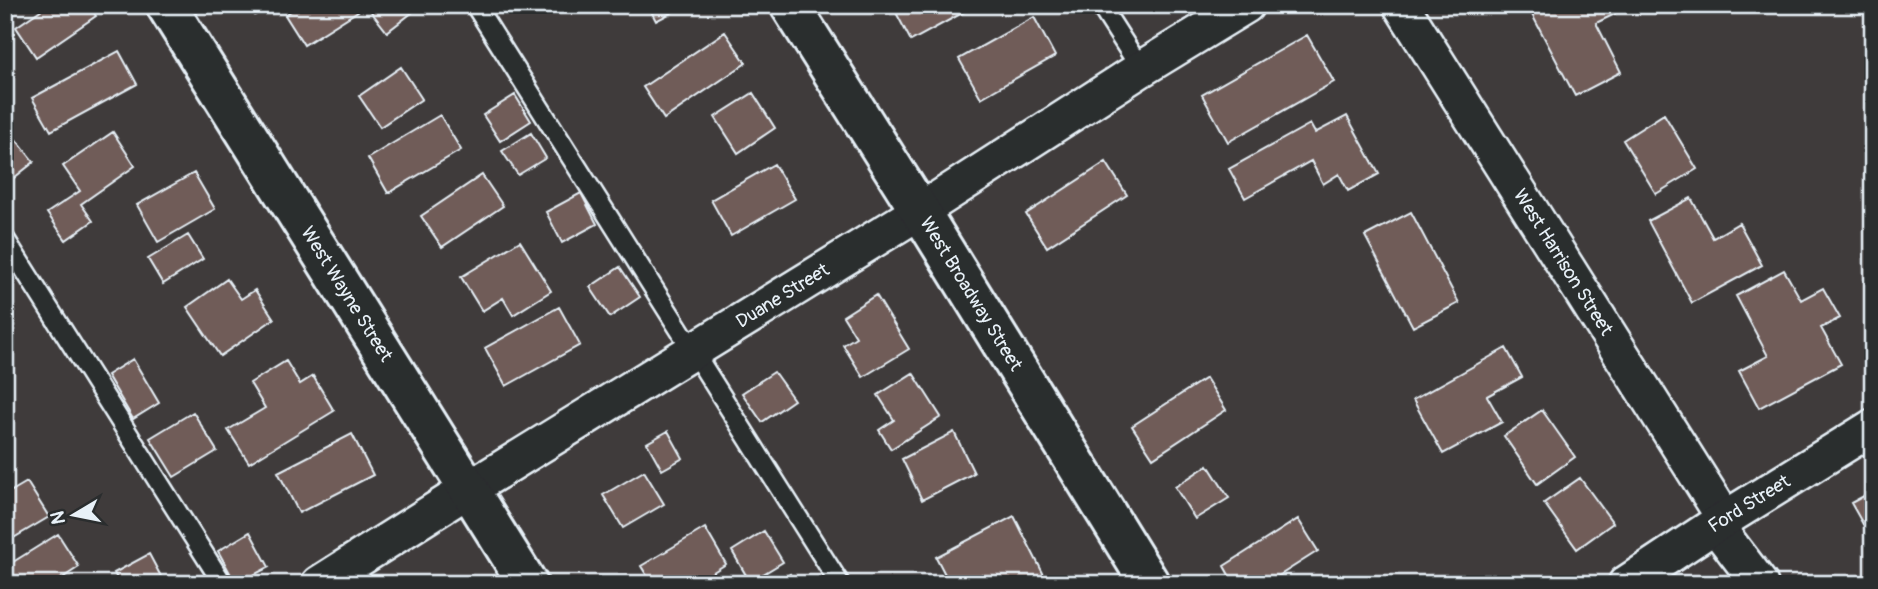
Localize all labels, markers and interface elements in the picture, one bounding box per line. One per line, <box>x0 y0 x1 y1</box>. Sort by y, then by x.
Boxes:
street label: West Harrison Street <box>1508 184 1618 340</box>
street label: West Broadway Street <box>914 212 1028 376</box>
street label: West Wayne Street <box>296 222 398 366</box>
street label: Duane Street <box>732 258 834 333</box>
street label: Ford Street <box>1703 469 1795 538</box>
north arrow <box>38 480 108 550</box>
text: N <box>45 509 71 526</box>

